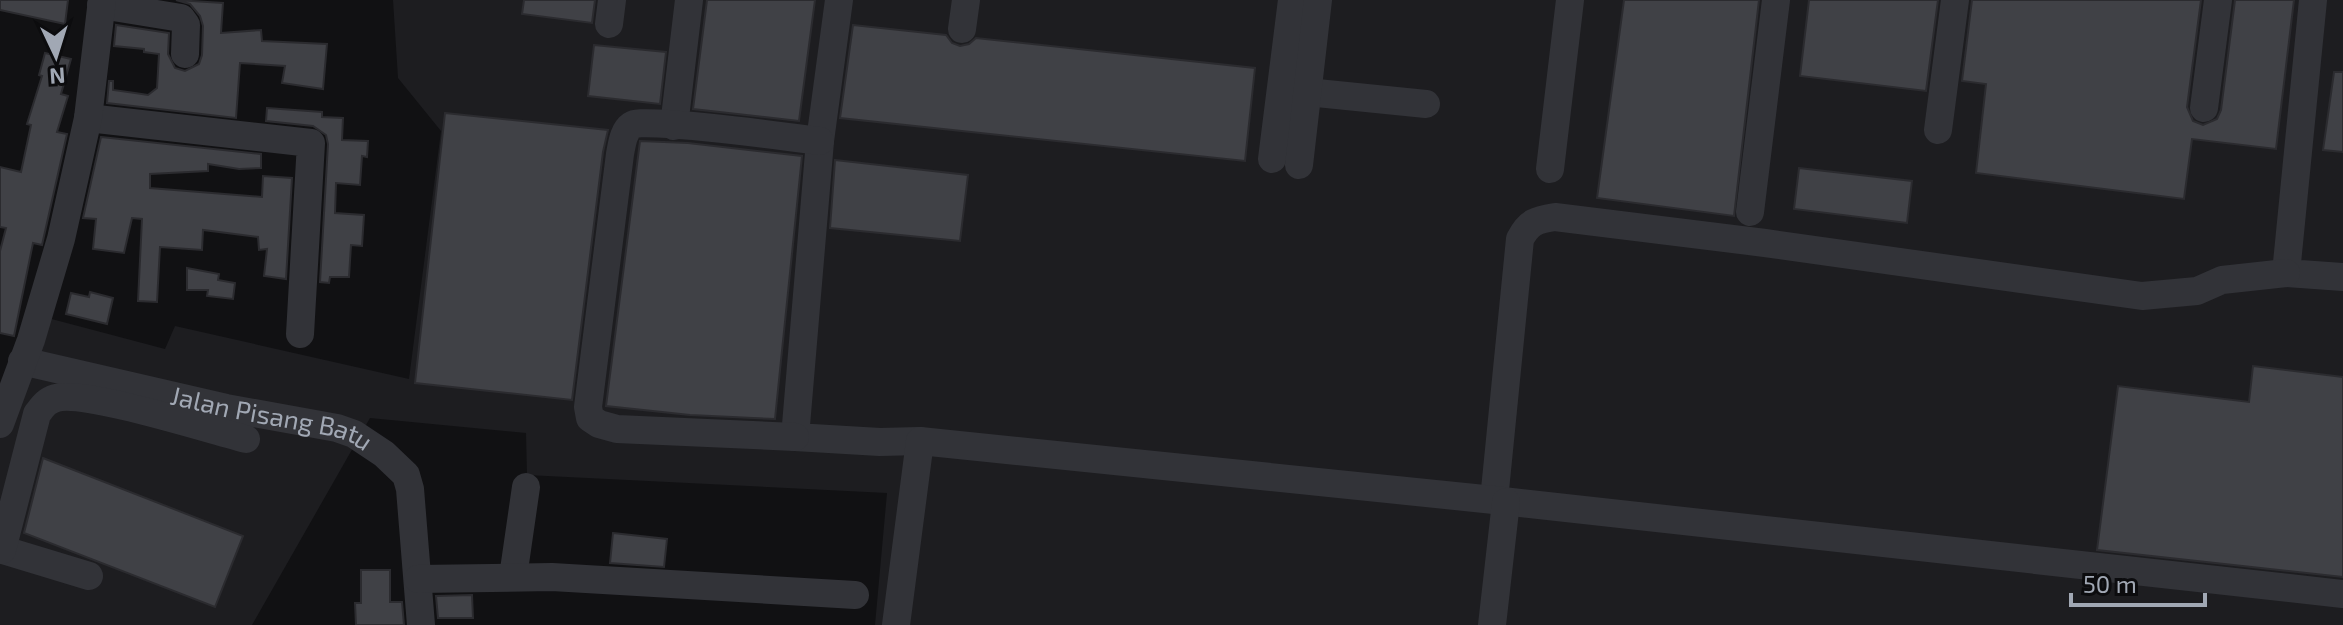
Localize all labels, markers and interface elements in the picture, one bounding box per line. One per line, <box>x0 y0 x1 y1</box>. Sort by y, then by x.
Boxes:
north arrow <box>16 16 96 96</box>
text: N <box>49 63 66 90</box>
street label: Jalan Pisang Batu <box>168 379 379 456</box>
scale bar <box>2071 557 2205 607</box>
text: 50 m <box>2083 569 2137 598</box>

